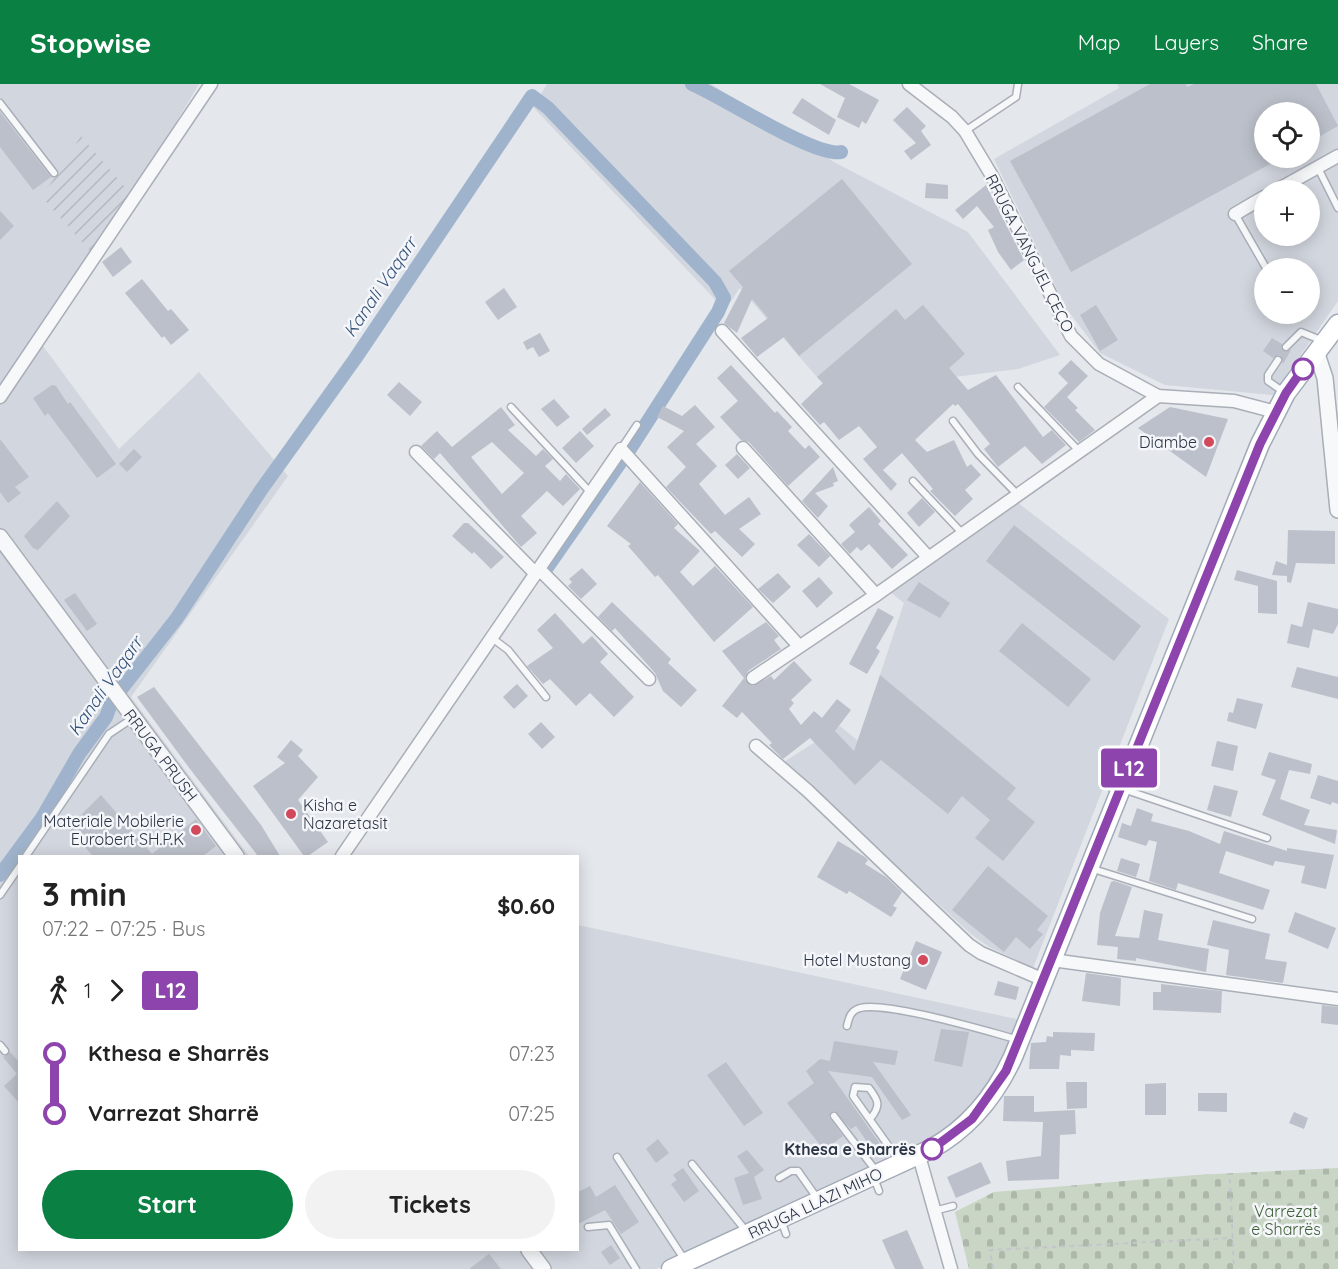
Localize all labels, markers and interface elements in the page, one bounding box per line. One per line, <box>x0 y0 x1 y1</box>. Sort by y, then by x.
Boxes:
text: Stopwise <box>30 25 151 60</box>
text: Map <box>1078 29 1121 55</box>
text: Layers <box>1154 29 1219 55</box>
text: Share <box>1252 29 1308 55</box>
map controls <box>1254 102 1320 324</box>
button: locate <box>1254 102 1320 168</box>
street label: RRUGA VANGJEL ÇEÇO <box>981 170 1079 336</box>
button: + <box>1254 180 1320 246</box>
water label: Kanali Vaqarr <box>338 231 423 341</box>
button: − <box>1254 258 1320 324</box>
unlabelled marker <box>1292 358 1314 380</box>
place label: Diambe <box>1139 432 1197 452</box>
marker: Diambe <box>1202 435 1216 449</box>
water label: Kanali Vaqarr <box>62 630 149 740</box>
street label: RRUGA PRUSH <box>120 705 202 805</box>
line badge: L12 <box>1094 748 1164 788</box>
text: L12 <box>1113 755 1145 781</box>
place label: Kisha e Nazaretasit <box>303 795 388 833</box>
marker: Kisha e Nazaretasit <box>284 807 298 821</box>
place label: Materiale Mobilerie Eurobert SH.P.K <box>43 811 184 849</box>
marker: Materiale Mobilerie Eurobert SH.P.K <box>189 823 203 837</box>
text: 3 min <box>42 873 127 914</box>
text: $0.60 <box>497 892 555 920</box>
text: 07:22 – 07:25 · Bus <box>42 916 205 941</box>
place label: Hotel Mustang <box>803 950 911 970</box>
marker: Hotel Mustang <box>916 953 930 967</box>
icon: walk <box>42 974 75 1007</box>
icon: forward <box>100 974 133 1007</box>
text: L12 <box>154 977 186 1003</box>
text: 1 <box>84 978 91 1003</box>
text: Kthesa e Sharrës <box>88 1039 269 1067</box>
text: 07:23 <box>509 1041 555 1066</box>
text: Varrezat Sharrë <box>88 1099 259 1127</box>
text: 07:25 <box>508 1101 555 1126</box>
marker: Kthesa e Sharrës <box>921 1138 943 1160</box>
place label: Kthesa e Sharrës <box>784 1139 916 1159</box>
street label: RRUGA LLAZI MIHO <box>745 1163 885 1243</box>
button: Start <box>42 1170 293 1239</box>
button: Tickets <box>305 1170 555 1239</box>
park label: Varrezat e Sharrës <box>1251 1201 1321 1239</box>

